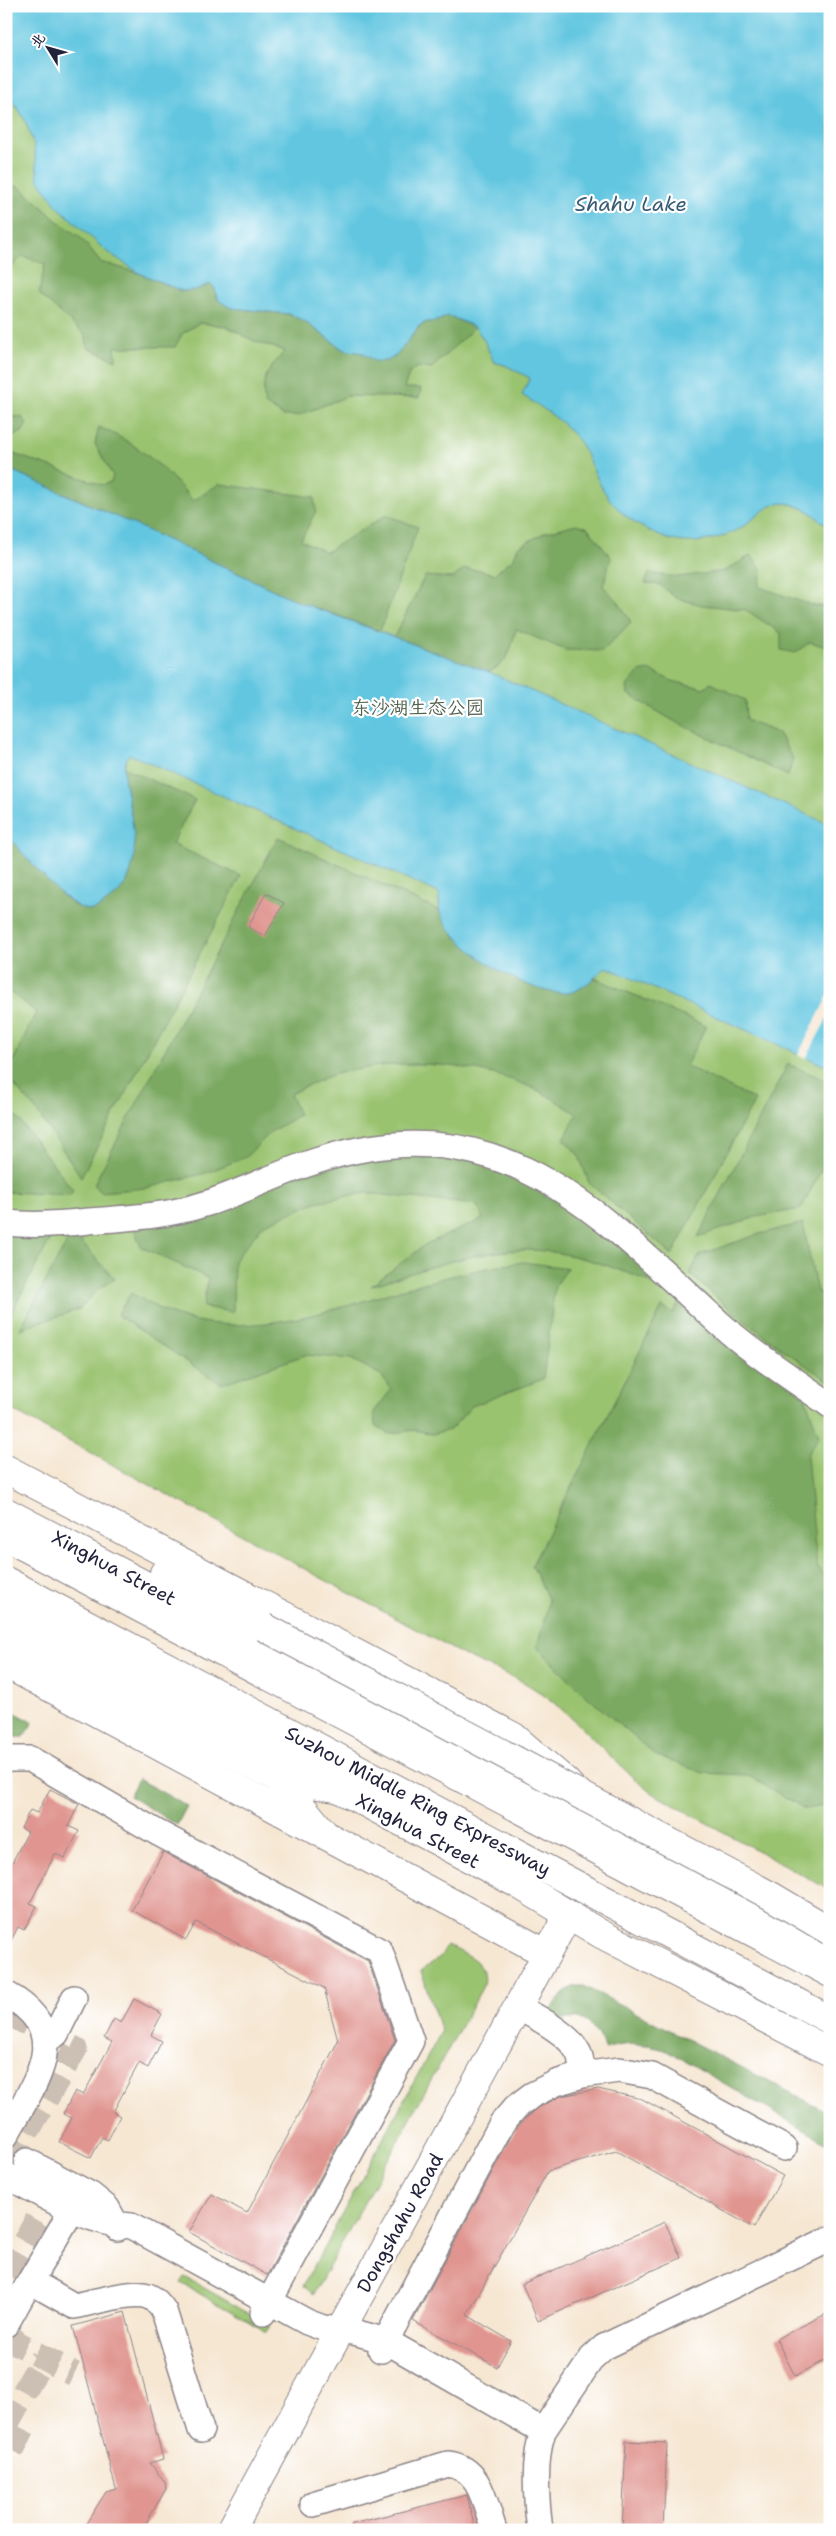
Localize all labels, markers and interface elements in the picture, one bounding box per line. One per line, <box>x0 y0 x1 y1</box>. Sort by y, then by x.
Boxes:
north arrow <box>22 22 72 72</box>
text: 北 <box>26 29 49 51</box>
water label: Shahu Lake <box>575 191 687 217</box>
park label: 东沙湖生态公园 <box>351 695 485 720</box>
street label: Xinghua Street <box>48 1525 180 1611</box>
street label: Suzhou Middle Ring Expressway <box>281 1720 555 1882</box>
street label: Xinghua Street <box>352 1788 484 1874</box>
street label: Dongshahu Road <box>351 2149 449 2297</box>

